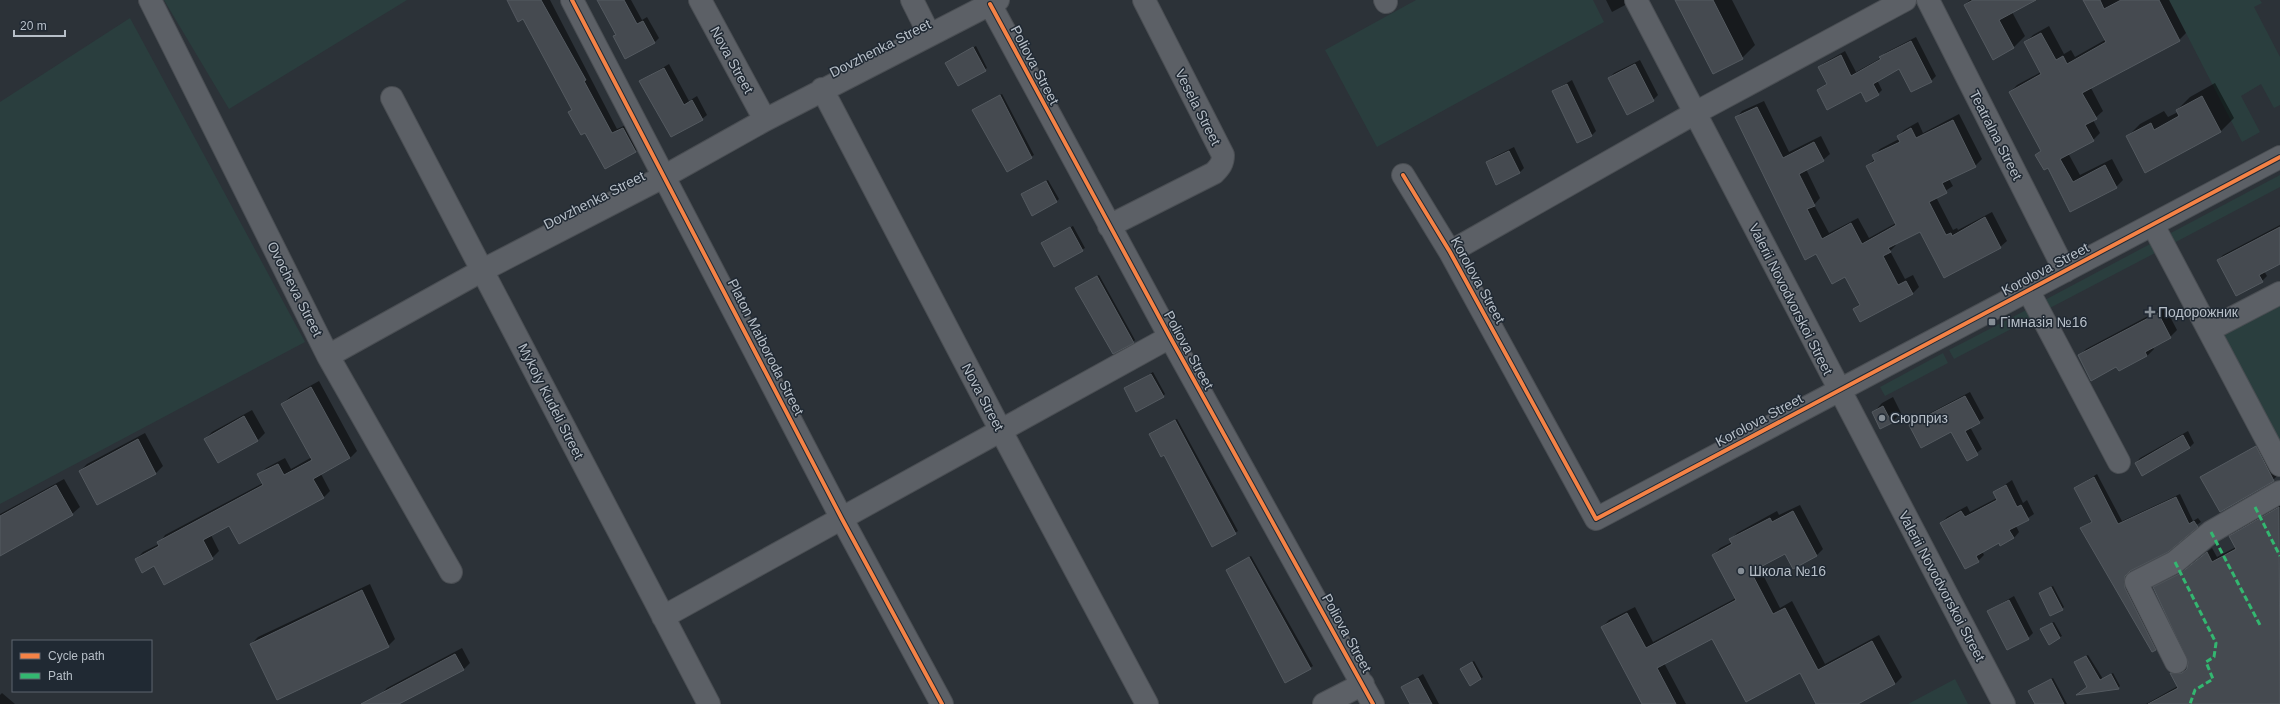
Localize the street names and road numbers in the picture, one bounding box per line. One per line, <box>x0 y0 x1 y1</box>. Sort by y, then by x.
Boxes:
street label: Dovzhenka Street <box>827 16 933 80</box>
street label: Poliova Street <box>1007 23 1063 107</box>
street label: Nova Street <box>707 24 757 96</box>
street label: Vesela Street <box>1172 66 1224 148</box>
street label: Teatralna Street <box>1966 87 2026 183</box>
street label: Dovzhenka Street <box>541 168 647 232</box>
street label: Valerii Novodvorskoi Street <box>1746 221 1836 377</box>
street label: Korolova Street <box>1448 234 1508 326</box>
street label: Ovocheva Street <box>264 239 326 339</box>
street label: Korolova Street <box>1999 239 2091 299</box>
street label: Platon Maiboroda Street <box>725 276 807 418</box>
street label: Poliova Street <box>1161 308 1217 392</box>
street label: Mykoly Kudeli Street <box>515 341 587 462</box>
street label: Nova Street <box>959 361 1007 433</box>
street label: Korolova Street <box>1713 390 1805 450</box>
street label: Valerii Novodvorskoi Street <box>1896 508 1989 664</box>
street label: Poliova Street <box>1319 591 1375 675</box>

